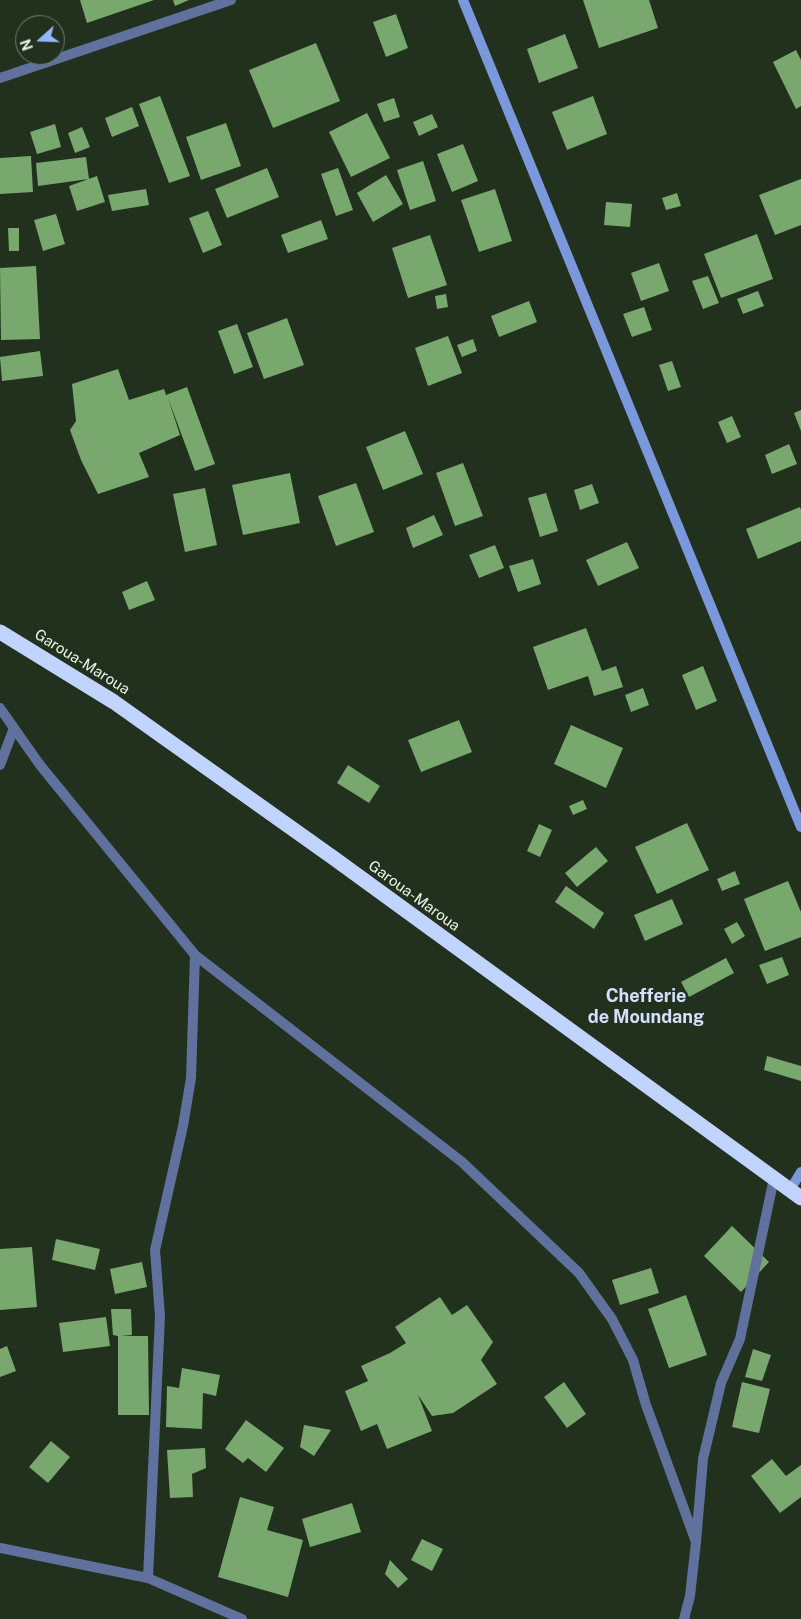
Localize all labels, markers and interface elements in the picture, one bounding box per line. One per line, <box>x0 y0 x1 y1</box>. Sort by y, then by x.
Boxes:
north arrow <box>15 15 65 65</box>
text: N <box>17 37 36 53</box>
street label: Garoua-Maroua <box>31 626 133 698</box>
street label: Garoua-Maroua <box>365 857 463 935</box>
district label: Chefferie de Moundang <box>588 985 704 1028</box>

